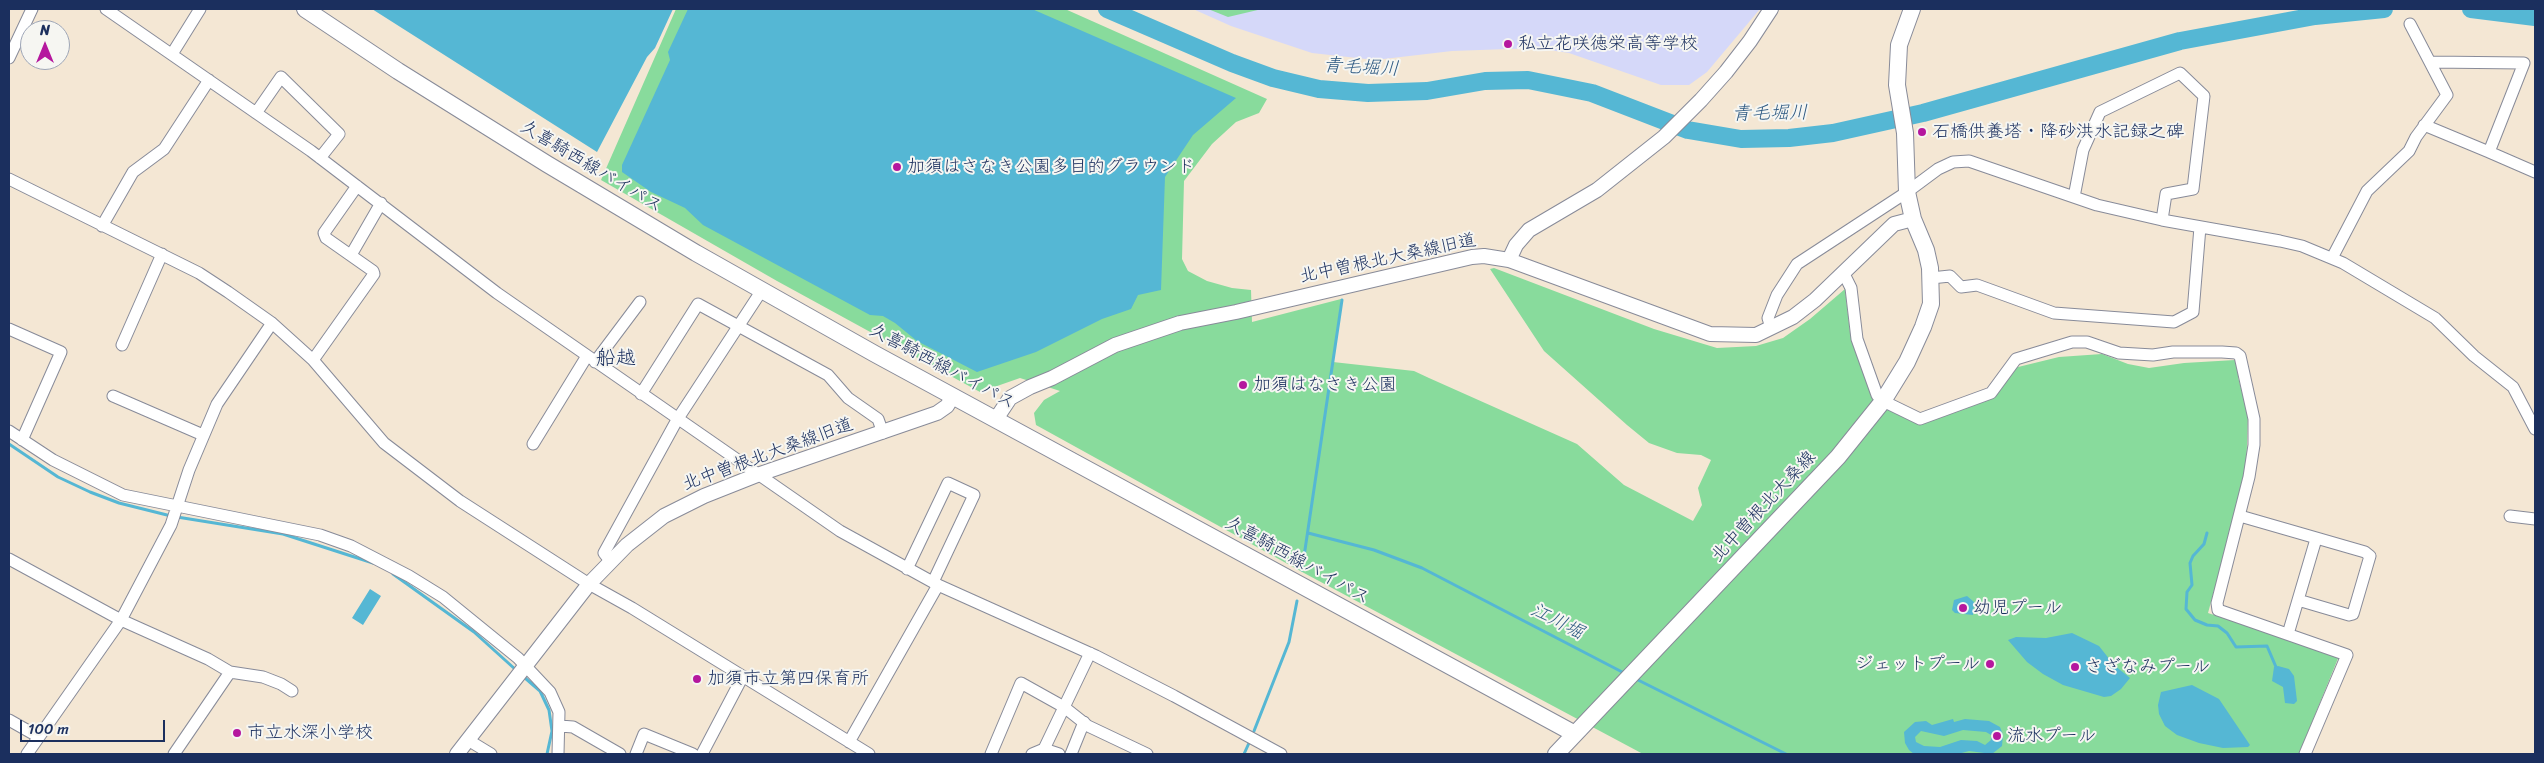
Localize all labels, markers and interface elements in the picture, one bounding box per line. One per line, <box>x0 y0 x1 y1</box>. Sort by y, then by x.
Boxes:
text: N <box>40 18 50 43</box>
north arrow <box>20 20 70 70</box>
place label: 私立花咲徳栄高等学校 <box>1518 33 1698 55</box>
marker: 私立花咲徳栄高等学校 <box>1502 38 1514 50</box>
water label: 青毛堀川 <box>1322 55 1400 81</box>
water label: 青毛堀川 <box>1732 102 1808 126</box>
street label: 久喜騎西線バイパス <box>516 116 666 218</box>
place label: 石橋供養塔・降砂洪水記録之碑 <box>1932 121 2184 143</box>
marker: 石橋供養塔・降砂洪水記録之碑 <box>1916 126 1928 138</box>
place label: 加須はさなき公園多目的グラウンド <box>907 156 1195 178</box>
marker: 加須はさなき公園多目的グラウンド <box>891 161 903 173</box>
street label: 北中曽根北大桑線旧道 <box>1298 230 1478 288</box>
street label: 久喜騎西線バイパス <box>865 319 1019 415</box>
district label: 船越 <box>596 347 636 371</box>
place label: 加須はなさき公園 <box>1253 374 1397 396</box>
marker: 加須はなさき公園 <box>1237 379 1249 391</box>
street label: 北中曽根北大桑線旧道 <box>680 414 856 496</box>
street label: 北中曽根北大桑線 <box>1707 447 1821 567</box>
street label: 久喜騎西線バイパス <box>1221 512 1373 610</box>
place label: 幼児プール <box>1973 597 2062 619</box>
water label: 江川堀 <box>1526 599 1588 645</box>
marker: 幼児プール <box>1957 602 1969 614</box>
place label: ジェットプール <box>1855 653 1980 675</box>
place label: さざなみプール <box>2085 656 2210 678</box>
marker: ジェットプール <box>1984 658 1996 670</box>
marker: さざなみプール <box>2069 661 2081 673</box>
place label: 加須市立第四保育所 <box>707 668 869 690</box>
marker: 加須市立第四保育所 <box>691 673 703 685</box>
scale bar <box>22 710 168 742</box>
text: 100 m <box>28 716 69 742</box>
place label: 市立水深小学校 <box>247 722 373 744</box>
place label: 流水プール <box>2007 725 2096 747</box>
marker: 市立水深小学校 <box>231 727 243 739</box>
marker: 流水プール <box>1991 730 2003 742</box>

